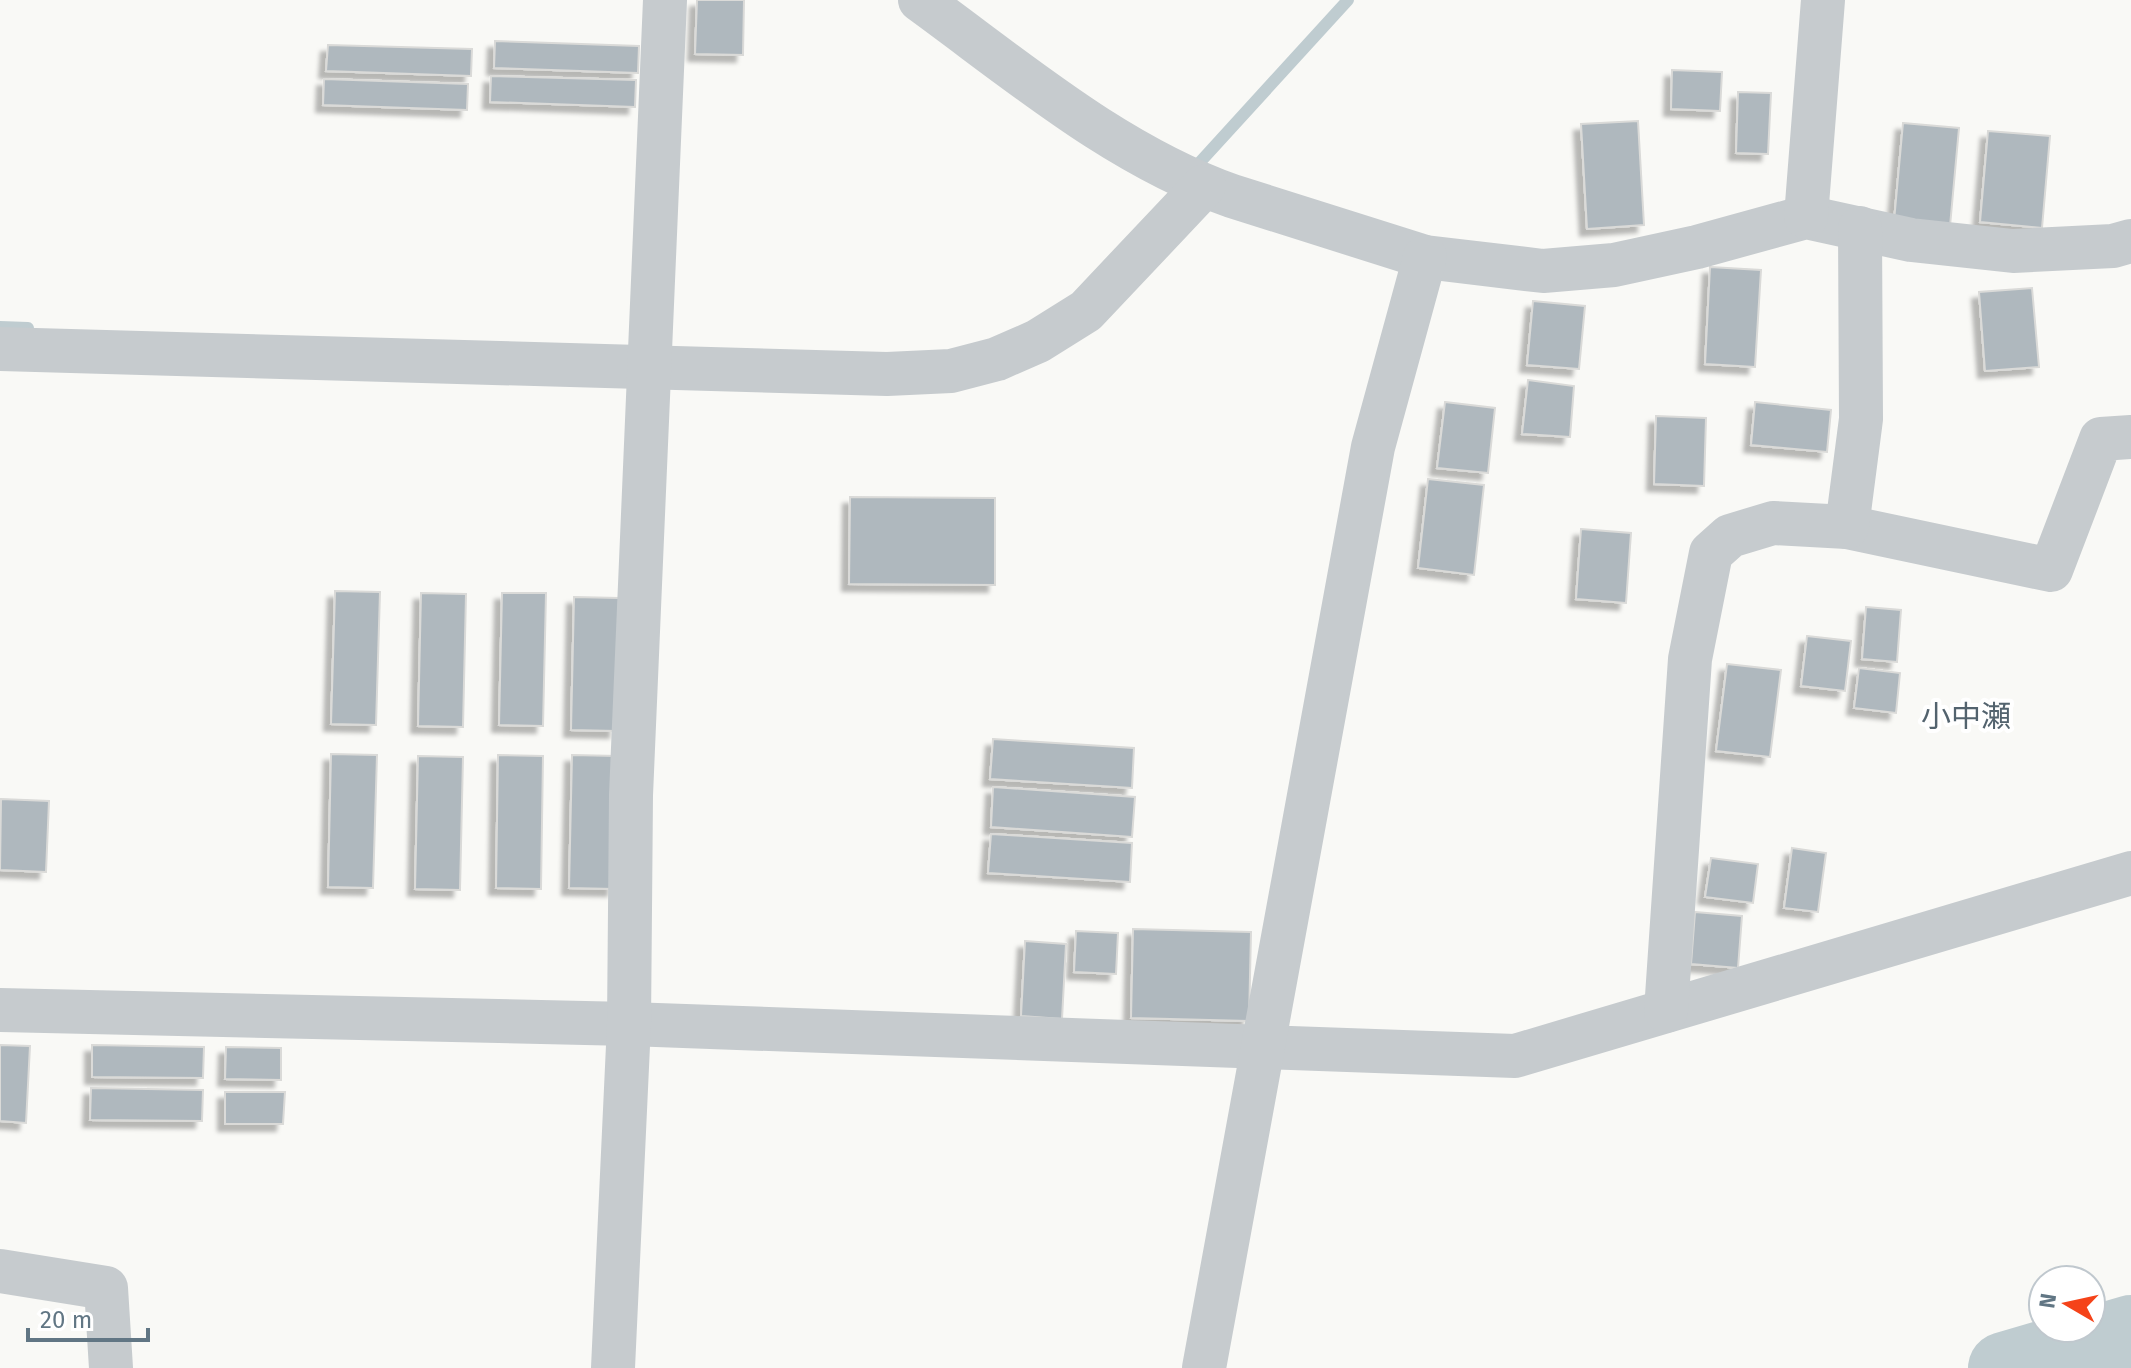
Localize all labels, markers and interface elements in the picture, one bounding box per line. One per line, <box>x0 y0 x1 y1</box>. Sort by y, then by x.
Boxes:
district label: 小中瀬 <box>1921 699 2011 735</box>
north arrow <box>2027 1264 2107 1344</box>
scale bar <box>28 1292 148 1342</box>
text: N <box>2033 1292 2062 1310</box>
text: 20 m <box>40 1306 92 1334</box>

